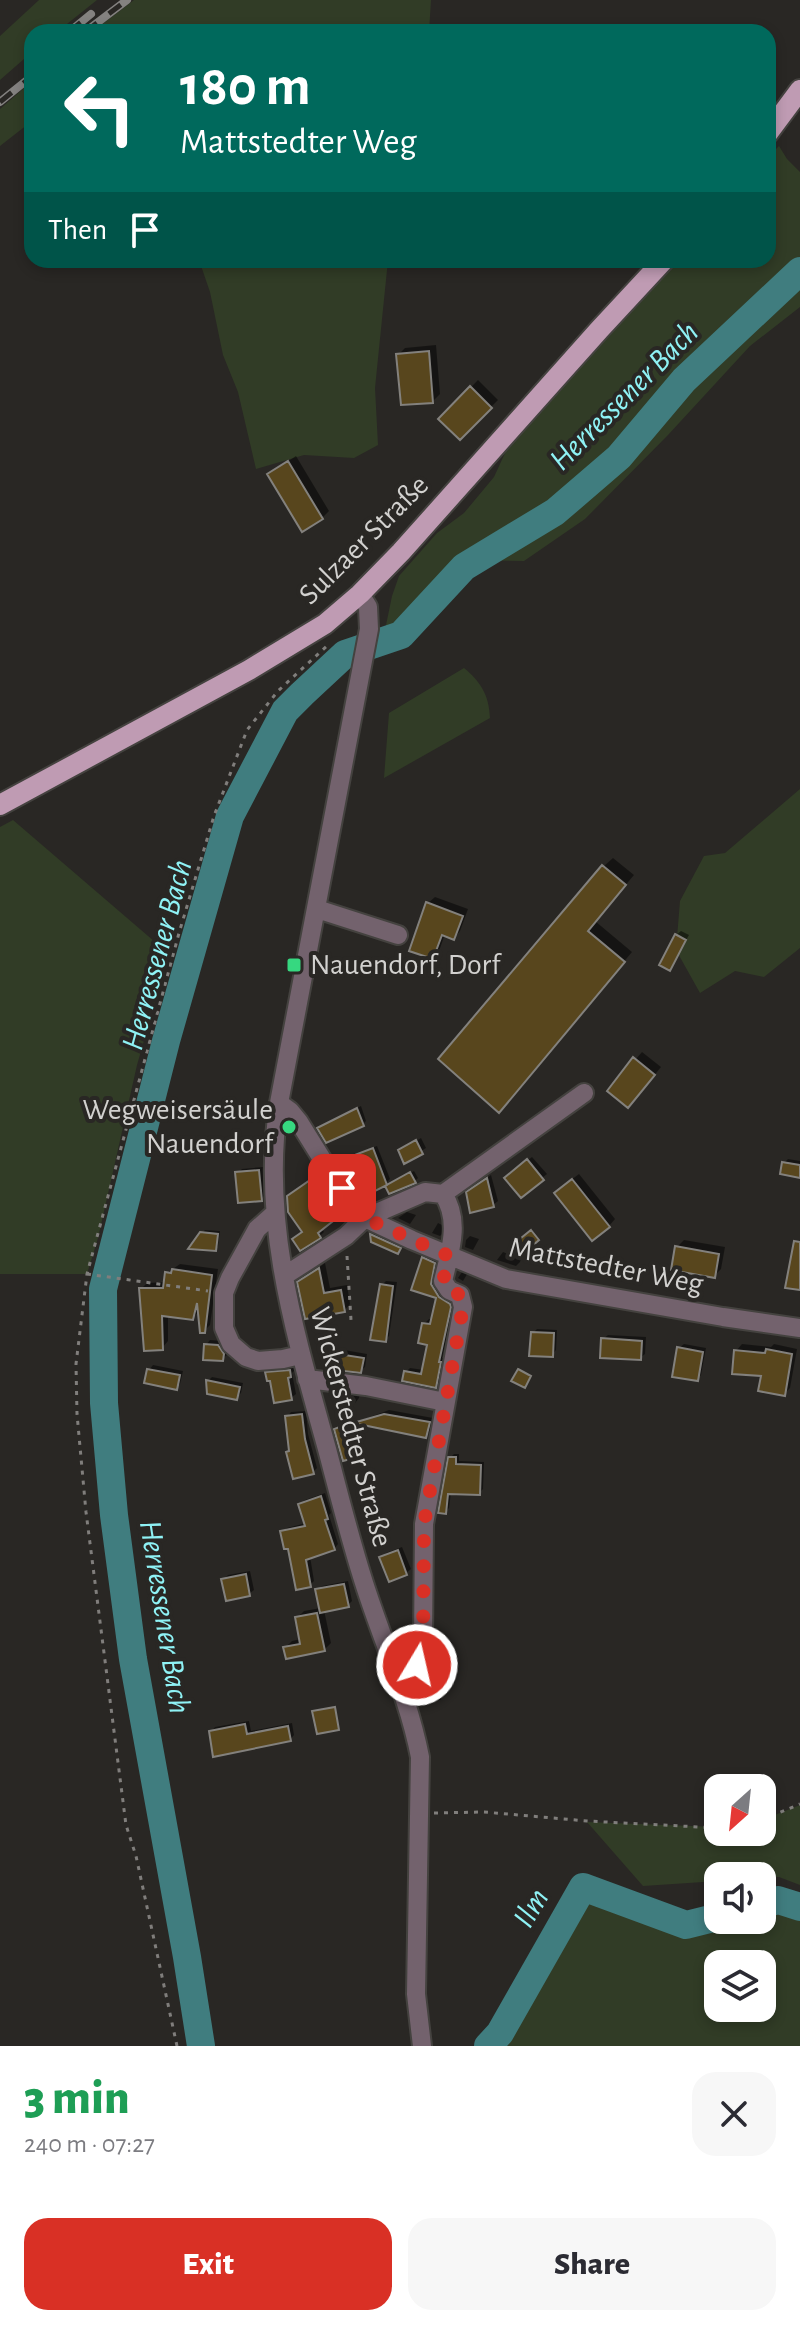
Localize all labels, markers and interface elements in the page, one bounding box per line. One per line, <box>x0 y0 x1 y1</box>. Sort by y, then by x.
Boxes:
icon: left <box>48 56 152 160</box>
text: 180 m <box>180 59 311 115</box>
text: Mattstedter Weg <box>180 124 417 160</box>
icon: arrive <box>123 208 167 252</box>
text: Then <box>48 215 107 245</box>
water label: Herressener Bach <box>544 316 704 476</box>
street label: Sulzaer Straße <box>294 470 434 610</box>
water label: Herressener Bach <box>116 856 198 1054</box>
place label: Nauendorf, Dorf <box>310 950 502 980</box>
marker: Nauendorf, Dorf <box>285 956 303 974</box>
place label: Wegweisersäule Nauendorf <box>82 1095 275 1159</box>
marker: Wegweisersäule Nauendorf <box>280 1118 298 1136</box>
pin <box>308 1154 376 1222</box>
icon: arrive <box>320 1166 364 1210</box>
street label: Mattstedter Weg <box>506 1232 706 1300</box>
street label: Wickerstedter Straße <box>305 1304 397 1550</box>
water label: Herressener Bach <box>134 1518 196 1716</box>
position arrow <box>375 1623 459 1707</box>
north arrow <box>704 1774 776 1846</box>
map controls <box>704 1774 776 2022</box>
button: sound <box>704 1862 776 1934</box>
water label: Ilm <box>507 1883 555 1933</box>
button: layers <box>704 1950 776 2022</box>
button: close <box>692 2072 776 2156</box>
text: 3 min <box>24 2075 130 2123</box>
text: 240 m · 07:27 <box>24 2131 155 2157</box>
button: Exit <box>24 2218 392 2310</box>
button: Share <box>408 2218 776 2310</box>

